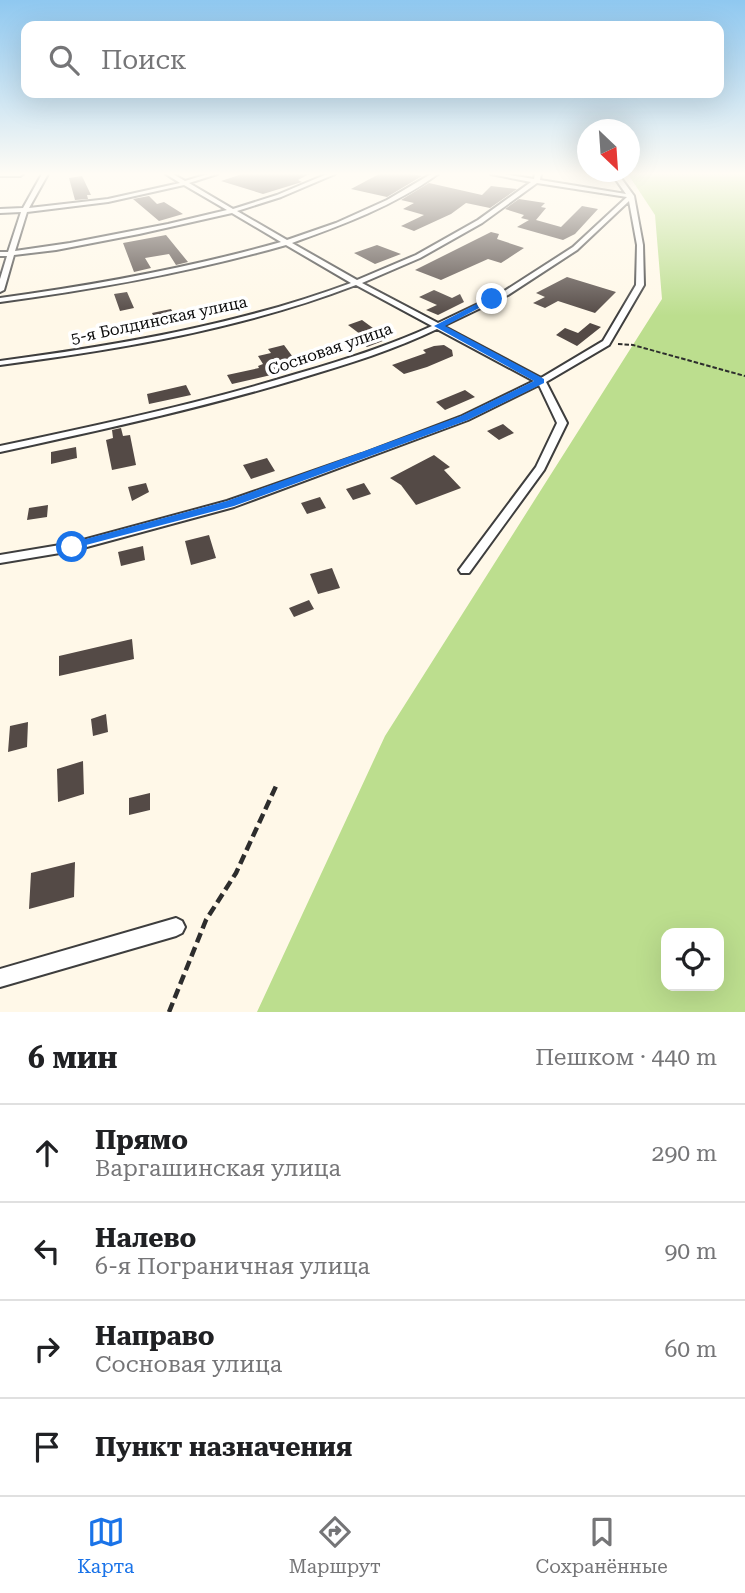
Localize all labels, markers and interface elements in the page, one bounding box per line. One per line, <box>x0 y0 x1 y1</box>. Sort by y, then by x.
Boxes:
search box <box>21 21 724 98</box>
icon: search <box>45 41 83 79</box>
text: Поиск <box>101 45 187 75</box>
north arrow <box>577 119 640 182</box>
route end <box>476 283 507 314</box>
street label: 5-я Болдинская улица <box>69 292 249 348</box>
street label: Сосновая улица <box>265 319 395 379</box>
route start <box>56 531 87 562</box>
map controls <box>661 928 724 991</box>
button: locate <box>661 928 724 991</box>
text: 6 мин <box>28 1040 118 1075</box>
text: Пешком · 440 m <box>535 1044 717 1071</box>
text: Прямо <box>95 1125 188 1155</box>
icon: ahead <box>28 1134 66 1172</box>
text: 290 m <box>652 1140 717 1167</box>
text: Варгашинская улица <box>95 1155 341 1182</box>
text: Налево <box>95 1223 196 1253</box>
icon: left <box>28 1232 66 1270</box>
text: 90 m <box>664 1238 717 1265</box>
text: 6-я Пограничная улица <box>95 1253 370 1280</box>
text: Направо <box>95 1321 215 1351</box>
icon: right <box>28 1330 66 1368</box>
text: 60 m <box>664 1336 717 1363</box>
text: Сосновая улица <box>95 1351 282 1378</box>
icon: arrive <box>28 1428 66 1466</box>
text: Пункт назначения <box>95 1432 352 1462</box>
tab: Карта <box>77 1513 134 1578</box>
tab: Маршрут <box>289 1513 381 1578</box>
tab: Сохранённые <box>535 1513 668 1578</box>

